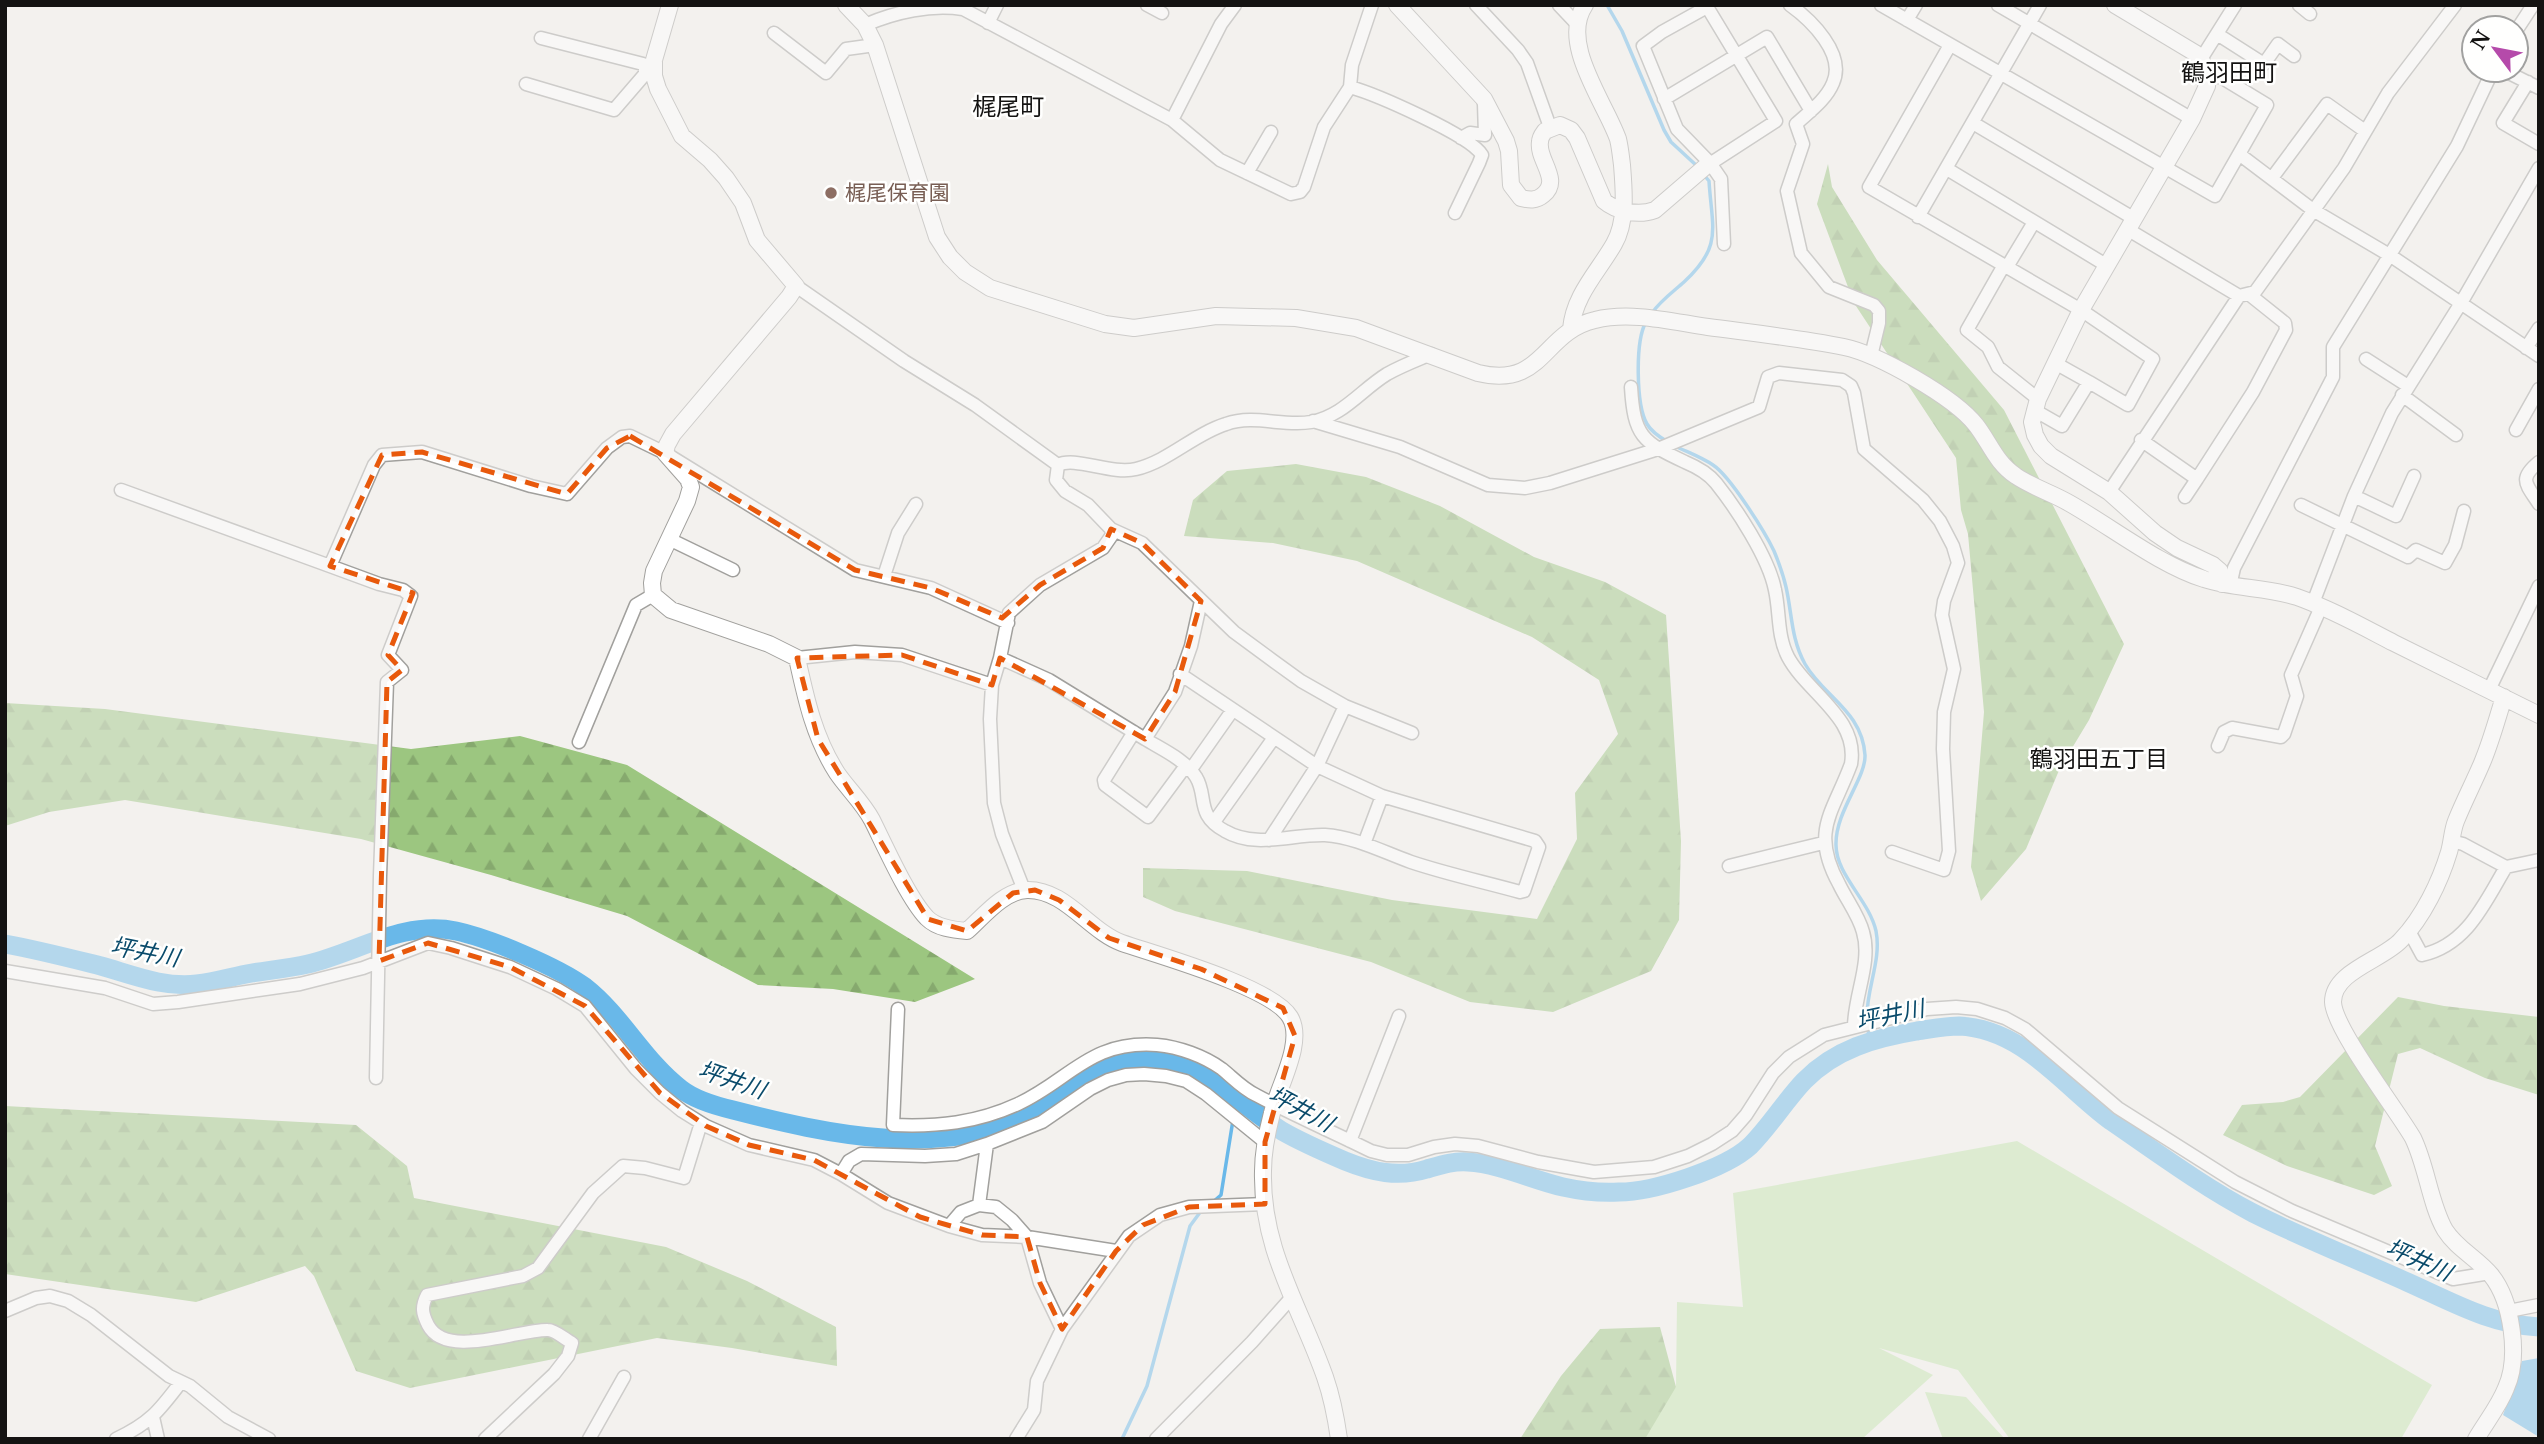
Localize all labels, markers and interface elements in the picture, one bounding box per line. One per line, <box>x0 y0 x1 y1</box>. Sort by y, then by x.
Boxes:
north arrow <box>2460 14 2530 84</box>
text: N <box>2467 26 2496 54</box>
district label: 鶴羽田町 <box>2181 58 2277 87</box>
district label: 梶尾町 <box>972 92 1044 121</box>
place label: 梶尾保育園 <box>845 180 950 206</box>
marker: 梶尾保育園 <box>823 185 839 201</box>
district label: 鶴羽田五丁目 <box>2030 745 2168 773</box>
water label: 坪井川 <box>108 932 184 973</box>
water label: 坪井川 <box>1853 994 1930 1036</box>
water label: 坪井川 <box>695 1056 772 1105</box>
water label: 坪井川 <box>1264 1080 1341 1139</box>
water label: 坪井川 <box>2382 1233 2459 1288</box>

